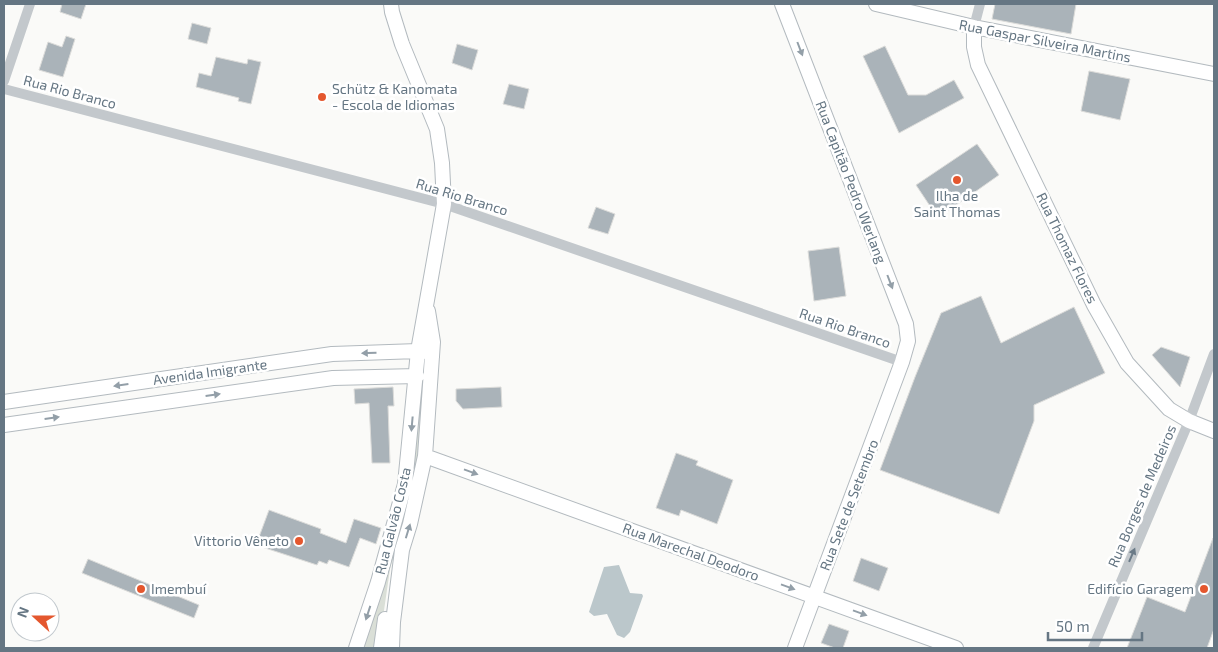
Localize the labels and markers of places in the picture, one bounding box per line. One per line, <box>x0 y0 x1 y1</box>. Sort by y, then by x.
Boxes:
place label: Schütz & Kanomata - Escola de Idiomas <box>332 80 457 113</box>
marker: Schütz & Kanomata - Escola de Idiomas <box>316 91 328 103</box>
marker: Ilha de Saint Thomas <box>951 174 963 186</box>
place label: Ilha de Saint Thomas <box>914 187 1000 220</box>
place label: Vittorio Vêneto <box>194 532 289 549</box>
marker: Vittorio Vêneto <box>293 535 305 547</box>
place label: Imembuí <box>151 580 207 597</box>
place label: Edifício Garagem <box>1087 580 1194 597</box>
marker: Imembuí <box>135 583 147 595</box>
marker: Edifício Garagem <box>1198 583 1210 595</box>

